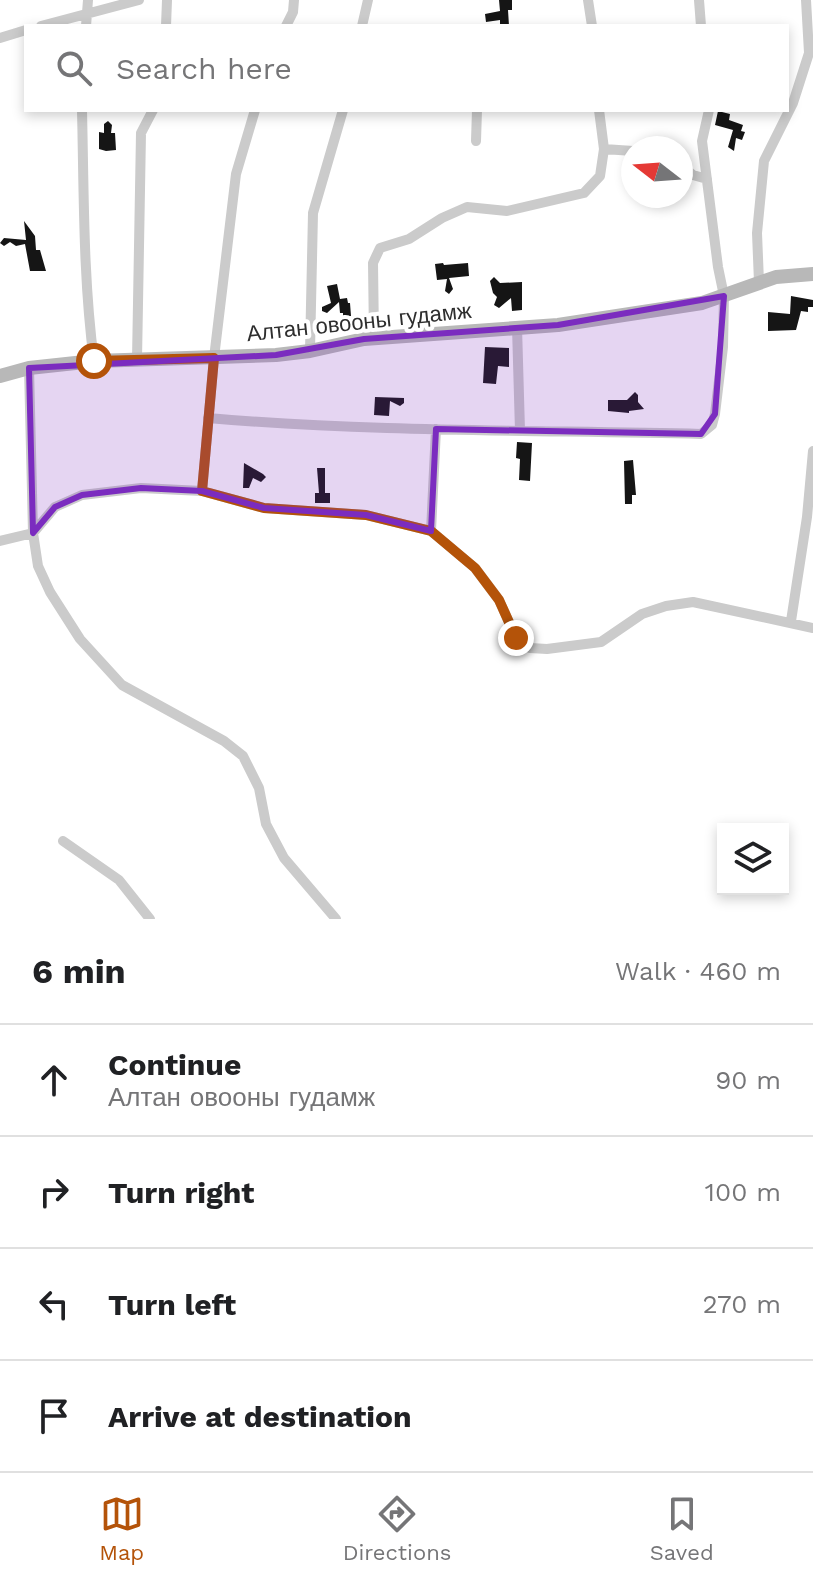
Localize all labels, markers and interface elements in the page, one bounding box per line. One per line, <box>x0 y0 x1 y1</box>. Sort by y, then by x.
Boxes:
search box <box>24 24 789 112</box>
icon: search <box>52 46 96 90</box>
text: Search here <box>116 51 292 86</box>
north arrow <box>621 136 693 208</box>
street label: Алтан овооны гудамж <box>245 298 473 346</box>
route start <box>76 343 112 379</box>
route end <box>498 620 534 656</box>
map controls <box>717 823 789 895</box>
button: layers <box>717 823 789 895</box>
text: 6 min <box>32 951 126 991</box>
text: Walk · 460 m <box>615 956 781 986</box>
text: Continue <box>108 1047 241 1082</box>
icon: ahead <box>32 1058 76 1102</box>
text: 90 m <box>715 1065 781 1095</box>
text: Алтан овооны гудамж <box>108 1082 375 1112</box>
icon: right <box>32 1170 76 1214</box>
text: Turn right <box>108 1175 254 1210</box>
text: 100 m <box>705 1177 781 1207</box>
icon: left <box>32 1282 76 1326</box>
text: Turn left <box>108 1287 236 1322</box>
text: 270 m <box>702 1289 781 1319</box>
icon: arrive <box>32 1394 76 1438</box>
text: Arrive at destination <box>108 1399 412 1434</box>
tab: Map <box>99 1492 144 1565</box>
tab: Directions <box>343 1492 451 1565</box>
tab: Saved <box>650 1492 714 1565</box>

